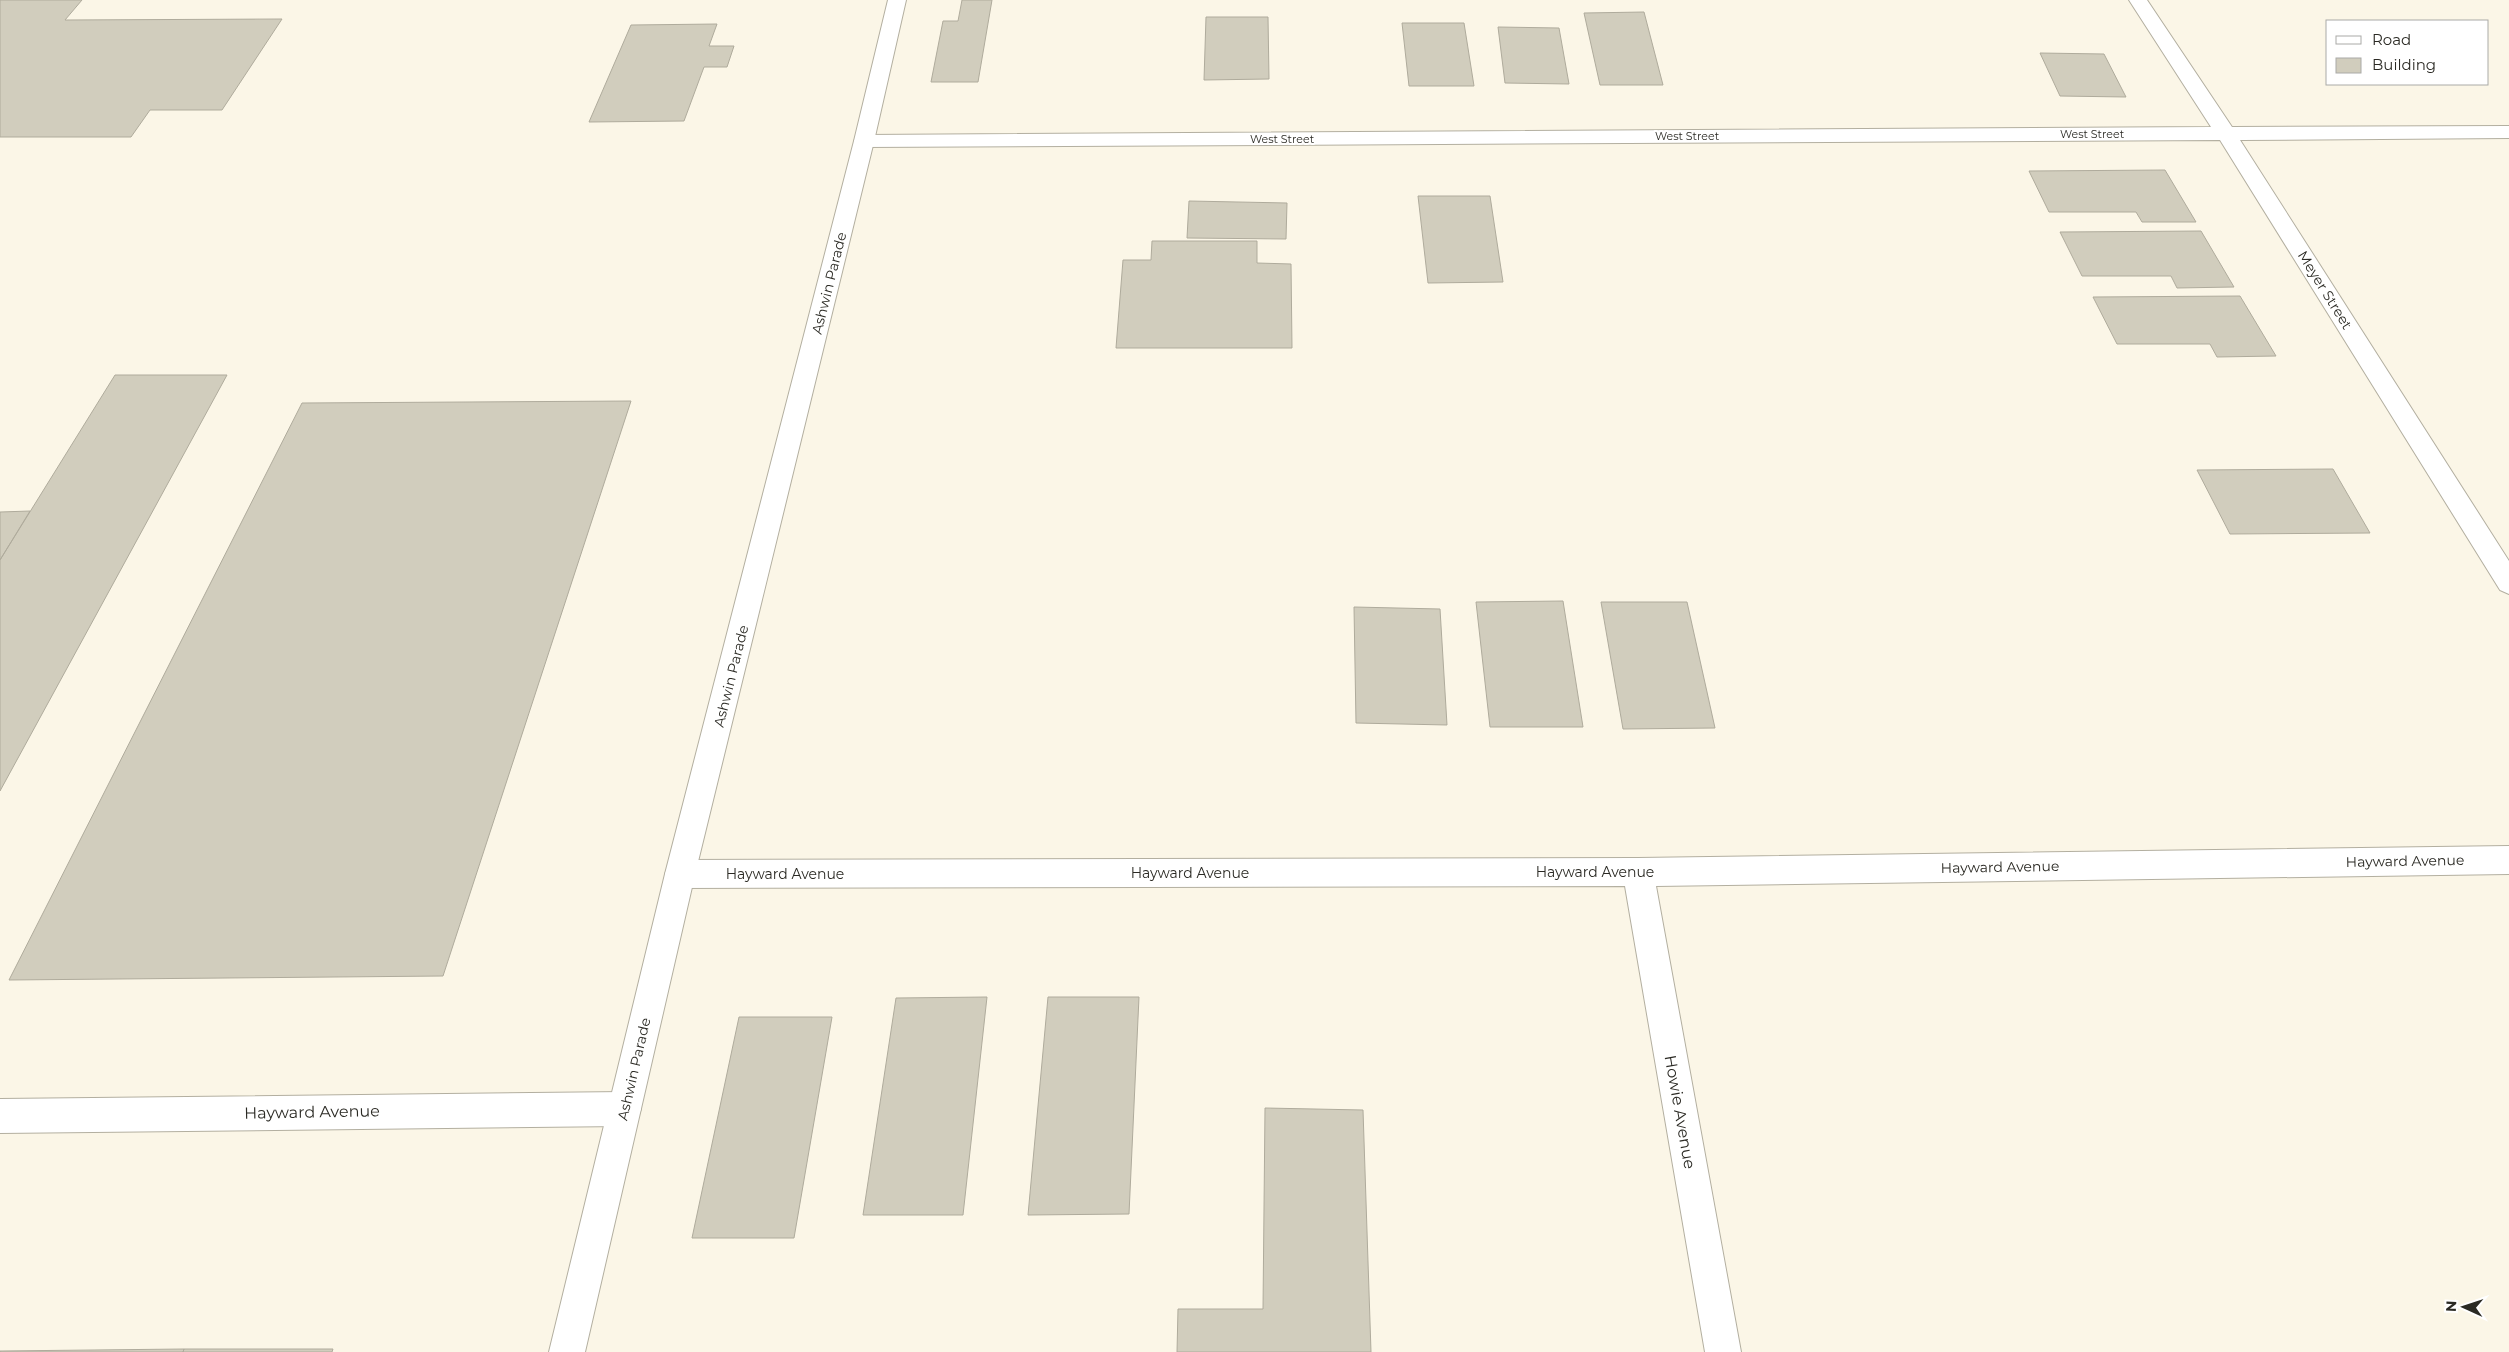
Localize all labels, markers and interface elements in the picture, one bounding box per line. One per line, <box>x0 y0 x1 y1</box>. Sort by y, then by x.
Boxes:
legend <box>2326 20 2489 85</box>
text: Road <box>2372 30 2411 49</box>
text: Building <box>2372 55 2436 74</box>
street label: West Street <box>2060 127 2125 141</box>
street label: West Street <box>1655 129 1720 143</box>
street label: West Street <box>1250 132 1315 146</box>
street label: Ashwin Parade <box>808 230 850 336</box>
street label: Meyer Street <box>2294 247 2356 333</box>
street label: Ashwin Parade <box>710 623 752 729</box>
street label: Hayward Avenue <box>2346 851 2464 871</box>
street label: Hayward Avenue <box>1941 857 2059 877</box>
street label: Hayward Avenue <box>1536 863 1654 881</box>
street label: Hayward Avenue <box>1131 864 1249 882</box>
street label: Hayward Avenue <box>726 865 844 883</box>
street label: Ashwin Parade <box>613 1016 655 1122</box>
street label: Howie Avenue <box>1661 1054 1699 1170</box>
street label: Hayward Avenue <box>244 1101 380 1123</box>
north arrow <box>2439 1282 2489 1332</box>
text: N <box>2442 1300 2460 1312</box>

